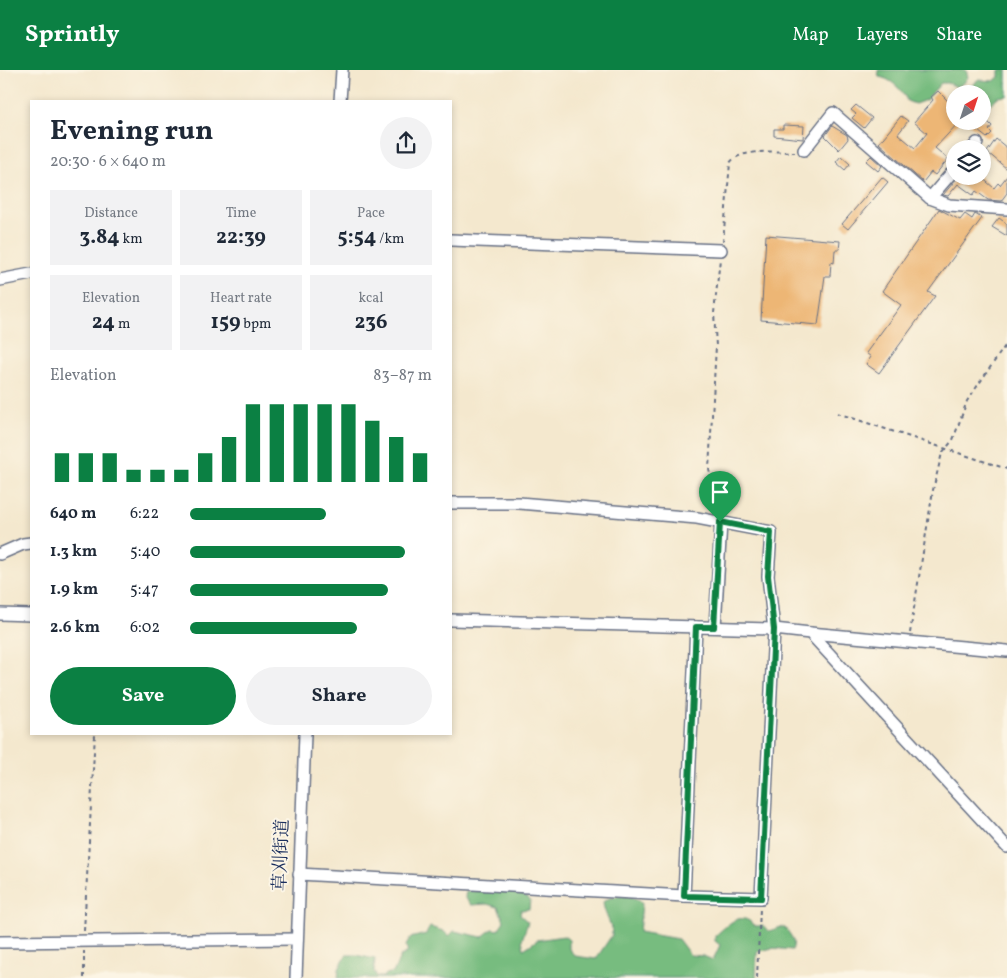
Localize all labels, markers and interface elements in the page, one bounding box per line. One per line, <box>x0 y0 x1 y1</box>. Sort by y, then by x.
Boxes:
text: Sprintly <box>25 18 120 52</box>
text: Map <box>792 23 828 48</box>
text: Layers <box>856 23 908 48</box>
text: Share <box>936 23 982 48</box>
north arrow <box>946 85 991 130</box>
map controls <box>946 85 991 185</box>
text: Evening run <box>50 112 214 151</box>
button: share <box>380 117 432 169</box>
button: layers <box>946 140 991 185</box>
text: 20:30 · 6 × 640 m <box>50 151 166 173</box>
text: Distance <box>84 204 138 223</box>
text: Time <box>226 204 256 223</box>
text: Pace <box>357 204 385 223</box>
text: 3.84 <box>79 223 120 252</box>
text: 22:39 <box>216 223 266 252</box>
text: 5:54 <box>338 223 376 252</box>
text: km <box>120 230 143 249</box>
text: /km <box>376 230 404 249</box>
text: Elevation <box>82 289 140 308</box>
text: Heart rate <box>210 289 272 308</box>
text: kcal <box>359 289 383 308</box>
text: 24 <box>92 308 115 337</box>
text: 159 <box>211 308 241 337</box>
text: 236 <box>355 308 387 337</box>
text: m <box>115 315 130 334</box>
text: bpm <box>241 315 271 334</box>
text: Elevation <box>50 365 117 387</box>
text: 83–87 m <box>373 365 432 387</box>
pin <box>699 471 741 522</box>
icon: arrive <box>706 478 734 506</box>
text: 640 m <box>50 503 96 525</box>
text: 6:22 <box>130 503 159 525</box>
text: 1.3 km <box>50 541 97 563</box>
text: 5:40 <box>130 541 160 563</box>
text: 1.9 km <box>50 579 98 601</box>
text: 5:47 <box>130 579 159 601</box>
text: 2.6 km <box>50 617 100 639</box>
text: 6:02 <box>130 617 160 639</box>
button: Save <box>50 667 236 725</box>
button: Share <box>246 667 432 725</box>
street label: 草刈街道 <box>268 819 296 891</box>

